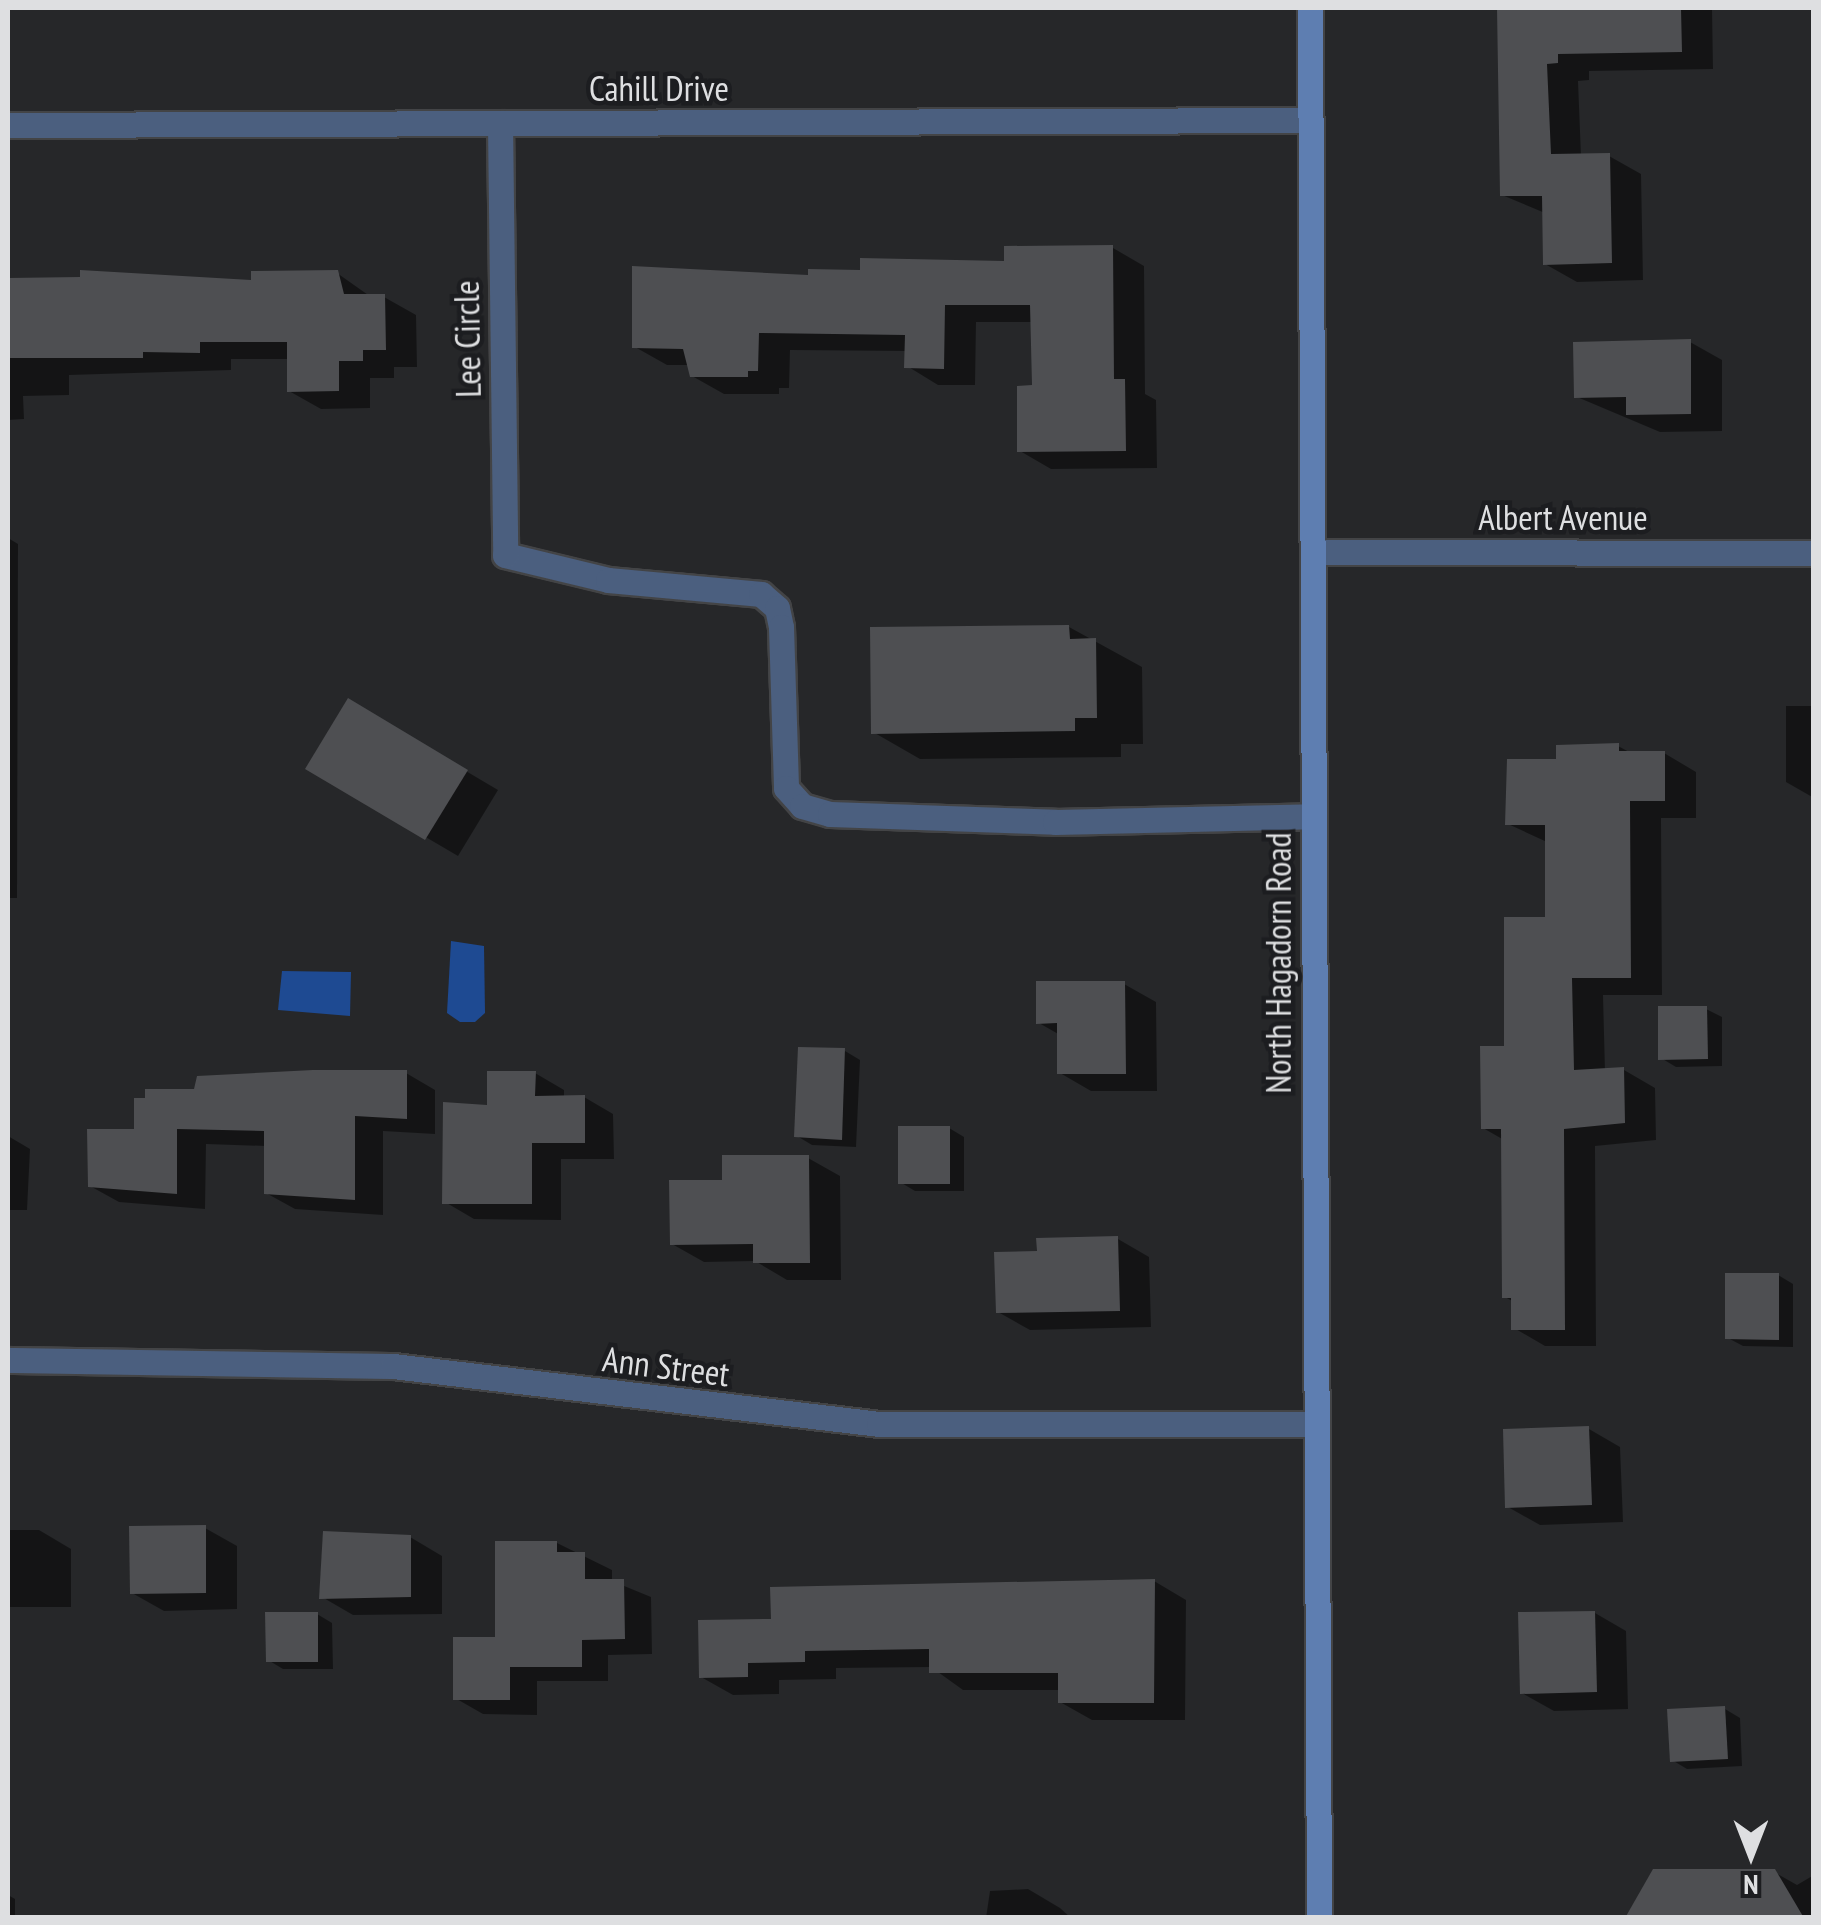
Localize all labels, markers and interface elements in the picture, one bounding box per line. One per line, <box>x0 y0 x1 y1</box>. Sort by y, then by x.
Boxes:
street label: Cahill Drive <box>589 67 729 109</box>
street label: Lee Circle <box>445 280 489 398</box>
street label: Albert Avenue <box>1478 496 1648 538</box>
street label: North Hagadorn Road <box>1257 832 1299 1094</box>
street label: Ann Street <box>600 1337 732 1395</box>
north arrow <box>1701 1805 1801 1905</box>
text: N <box>1743 1867 1759 1904</box>

